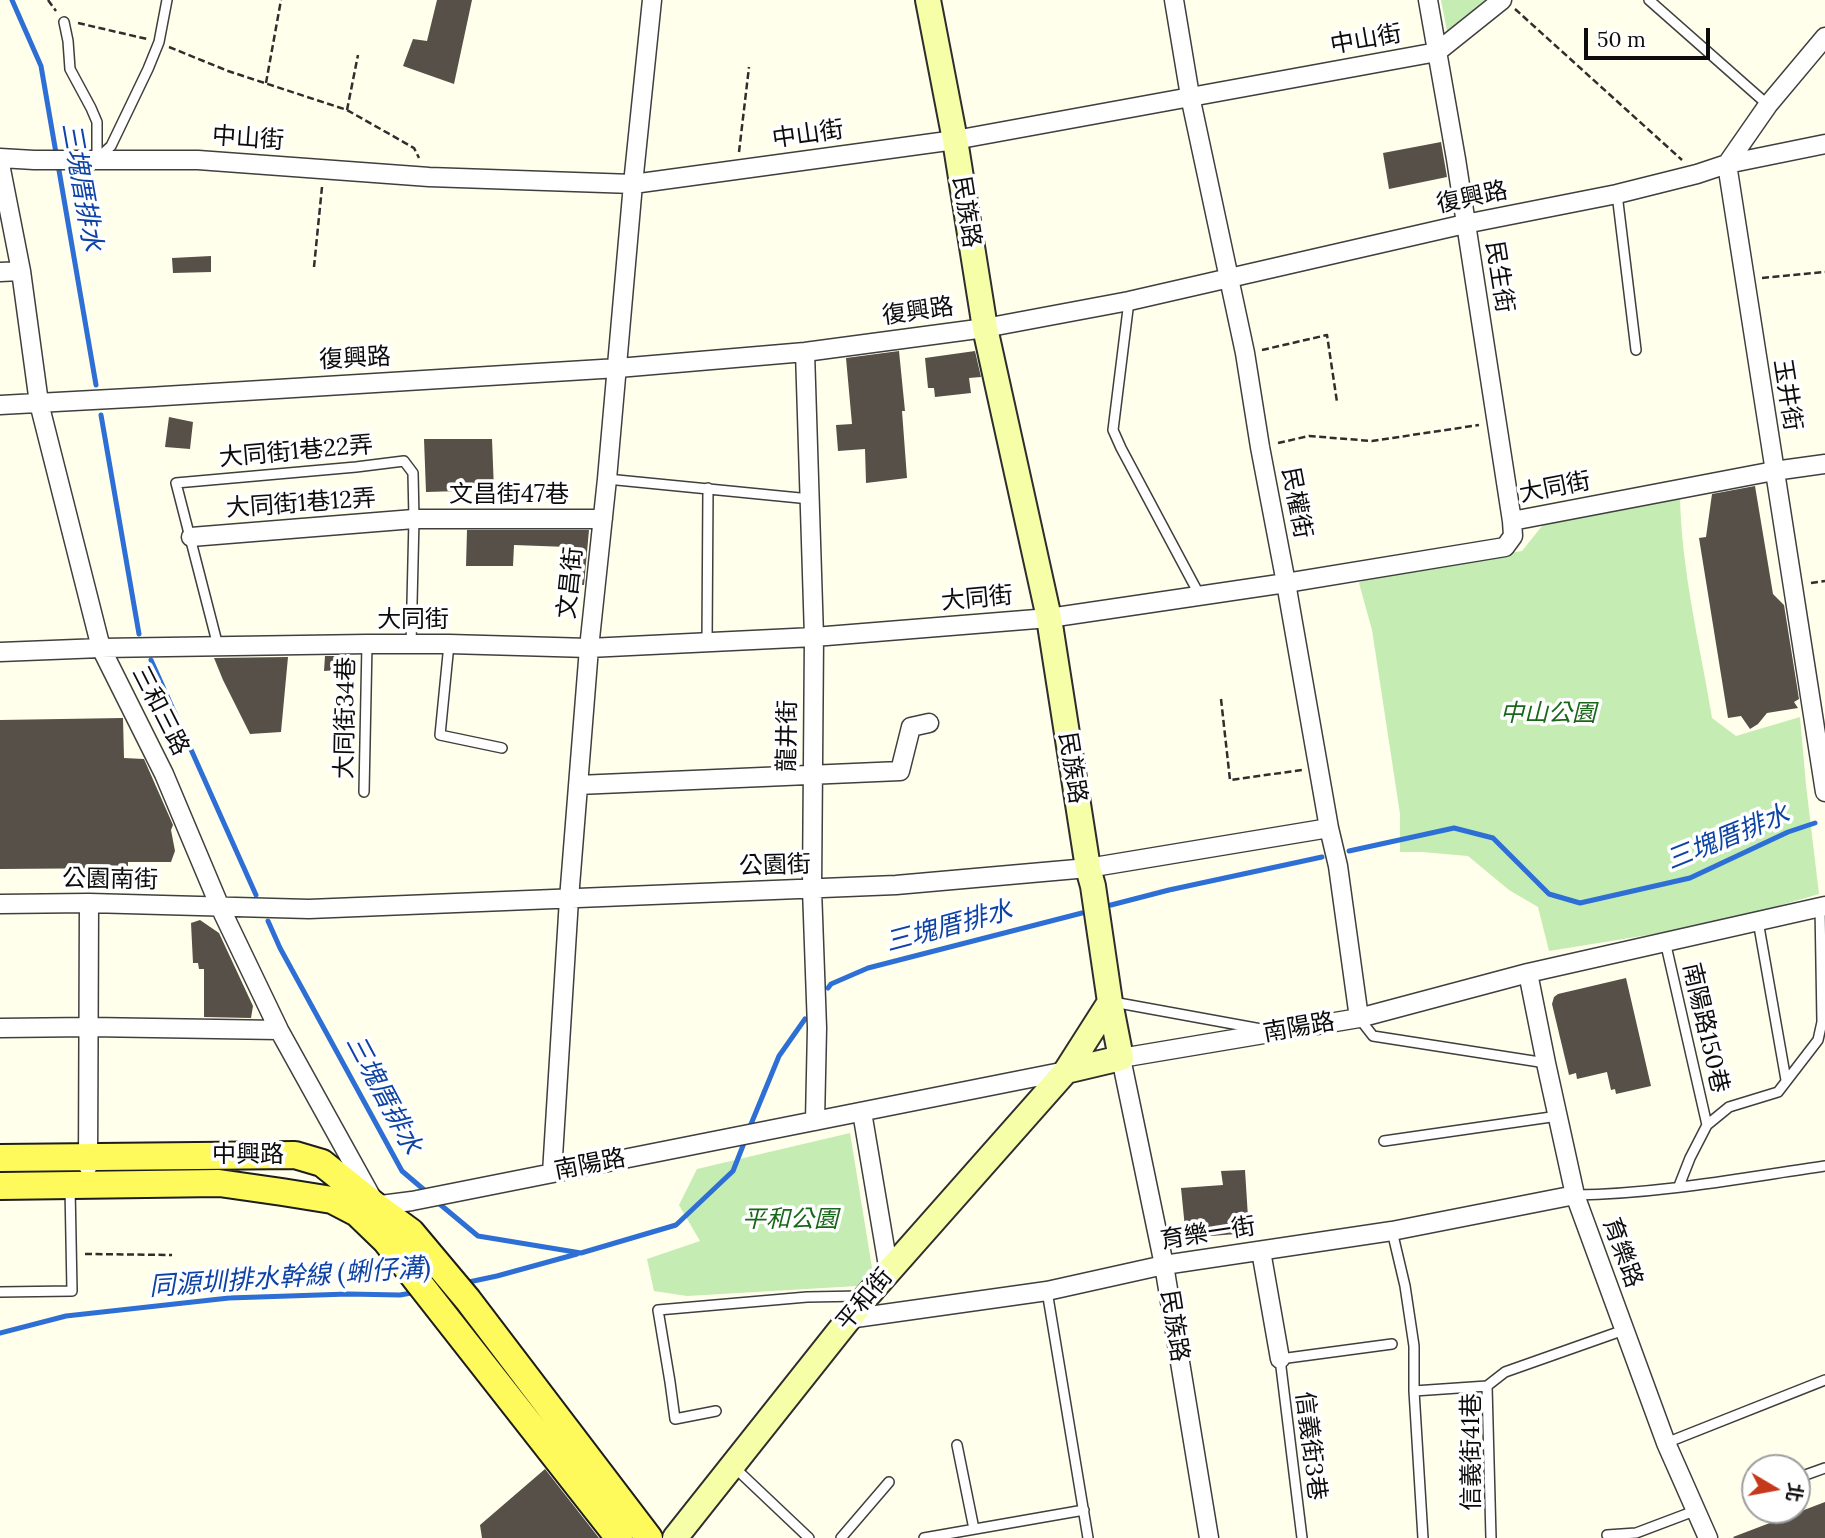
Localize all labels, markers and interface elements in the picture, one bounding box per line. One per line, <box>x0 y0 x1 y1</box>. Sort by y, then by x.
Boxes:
scale bar <box>1587 14 1713 58</box>
street label: 中山街 <box>1328 20 1404 60</box>
text: 50 m <box>1597 26 1646 53</box>
street label: 中山街 <box>770 116 846 154</box>
water label: 三塊厝排水 <box>54 120 108 254</box>
street label: 中山街 <box>211 122 285 156</box>
street label: 民族路 <box>946 174 986 250</box>
street label: 復興路 <box>1434 176 1510 220</box>
street label: 民生街 <box>1479 239 1519 315</box>
street label: 復興路 <box>880 293 956 331</box>
street label: 復興路 <box>318 343 392 375</box>
street label: 玉井街 <box>1767 357 1807 433</box>
street label: 大同街1巷22弄 <box>218 431 374 473</box>
street label: 民權街 <box>1275 465 1317 541</box>
street label: 大同街 <box>1517 467 1593 509</box>
street label: 文昌街47巷 <box>449 481 569 509</box>
street label: 大同街1巷12弄 <box>225 484 377 524</box>
street label: 文昌街 <box>553 546 589 620</box>
street label: 大同街 <box>940 582 1014 616</box>
street label: 大同街 <box>377 606 449 634</box>
street label: 大同街34巷 <box>331 657 361 779</box>
street label: 三和三路 <box>125 662 195 760</box>
street label: 龍井街 <box>773 700 803 772</box>
park label: 中山公園 <box>1500 700 1596 728</box>
street label: 民族路 <box>1052 730 1092 806</box>
water label: 三塊厝排水 <box>1662 799 1794 877</box>
street label: 公園街 <box>739 850 811 882</box>
street label: 公園南街 <box>62 865 158 895</box>
water label: 三塊厝排水 <box>882 895 1016 959</box>
street label: 南陽路150巷 <box>1676 960 1734 1096</box>
street label: 南陽路 <box>1261 1008 1337 1048</box>
water label: 三塊厝排水 <box>339 1030 427 1160</box>
street label: 中興路 <box>212 1141 284 1169</box>
street label: 南陽路 <box>552 1144 628 1186</box>
park label: 平和公園 <box>742 1206 838 1234</box>
street label: 育樂一街 <box>1158 1212 1258 1256</box>
street label: 育樂路 <box>1596 1214 1648 1292</box>
water label: 同源圳排水幹線 (蜊仔溝) <box>148 1253 432 1303</box>
street label: 平和街 <box>831 1263 899 1337</box>
street label: 民族路 <box>1154 1288 1194 1364</box>
street label: 信義街3巷 <box>1289 1390 1331 1502</box>
street label: 信義街41巷 <box>1458 1393 1486 1511</box>
north arrow <box>1741 1454 1811 1524</box>
text: 北 <box>1781 1481 1808 1504</box>

